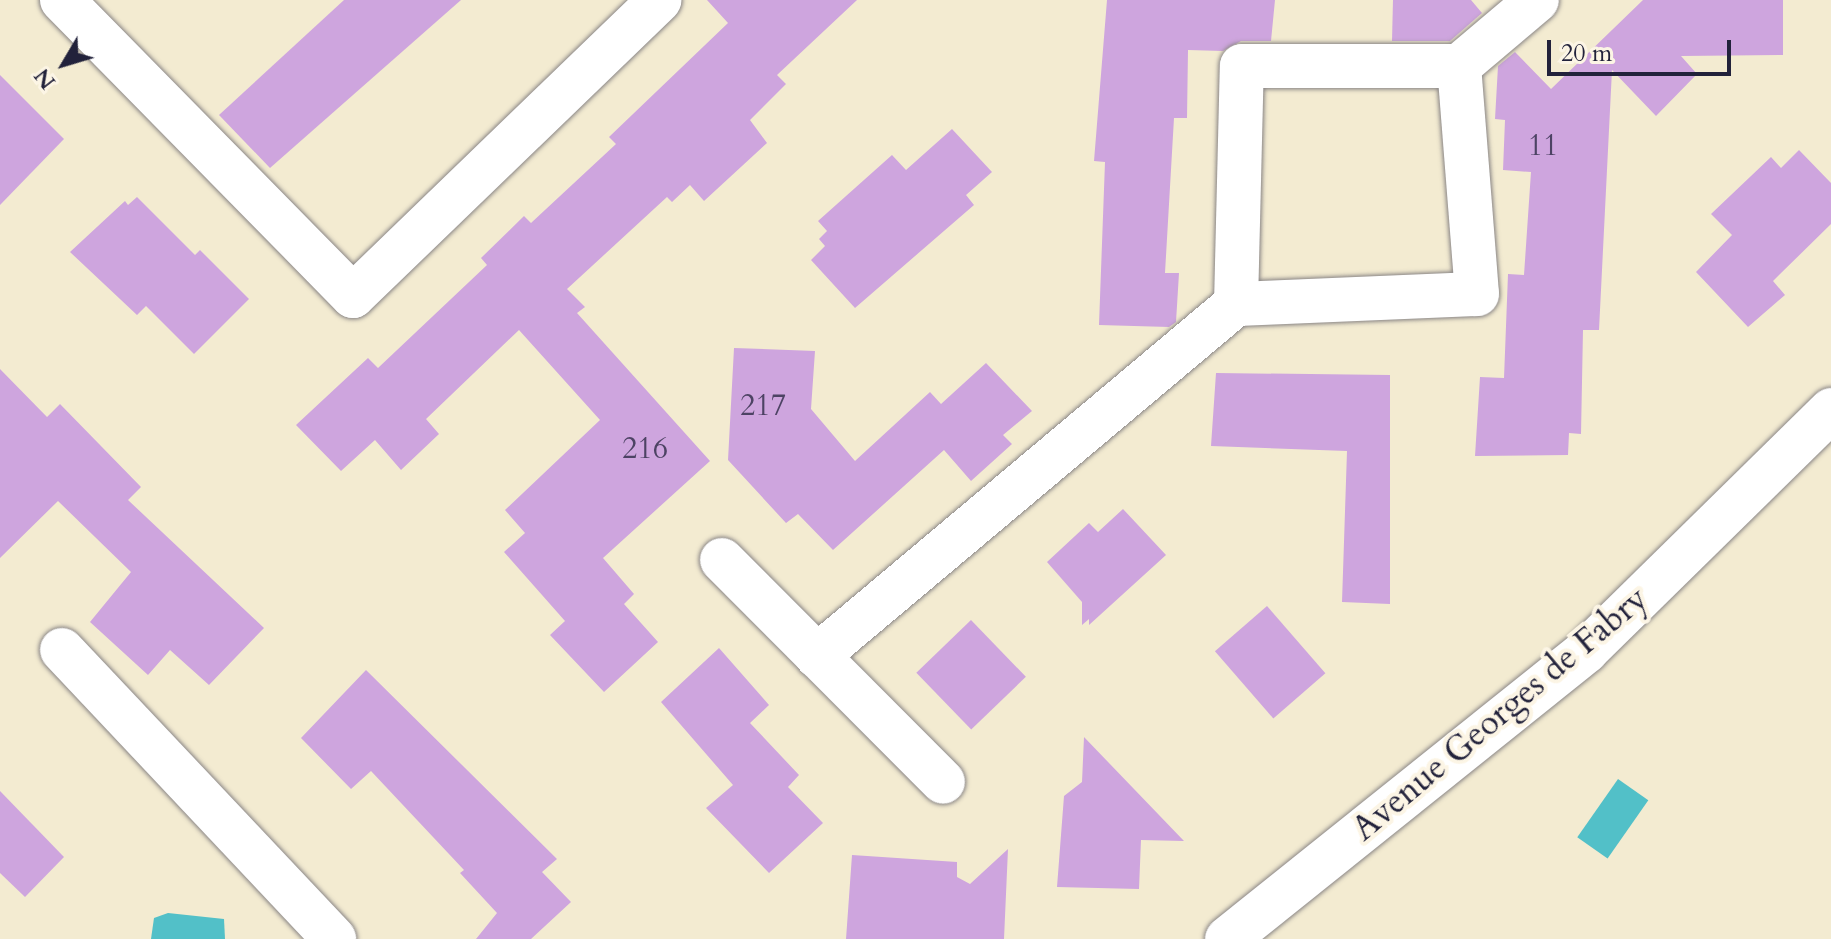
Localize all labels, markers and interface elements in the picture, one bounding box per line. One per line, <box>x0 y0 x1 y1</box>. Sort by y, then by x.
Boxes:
north arrow <box>24 24 104 104</box>
scale bar <box>1551 24 1735 74</box>
text: 20 m <box>1561 37 1612 70</box>
text: N <box>27 62 63 96</box>
house number: 11 <box>1528 128 1558 164</box>
house number: 217 <box>740 388 786 424</box>
house number: 216 <box>622 431 668 467</box>
street label: Avenue Georges de Fabry <box>1344 579 1656 849</box>

